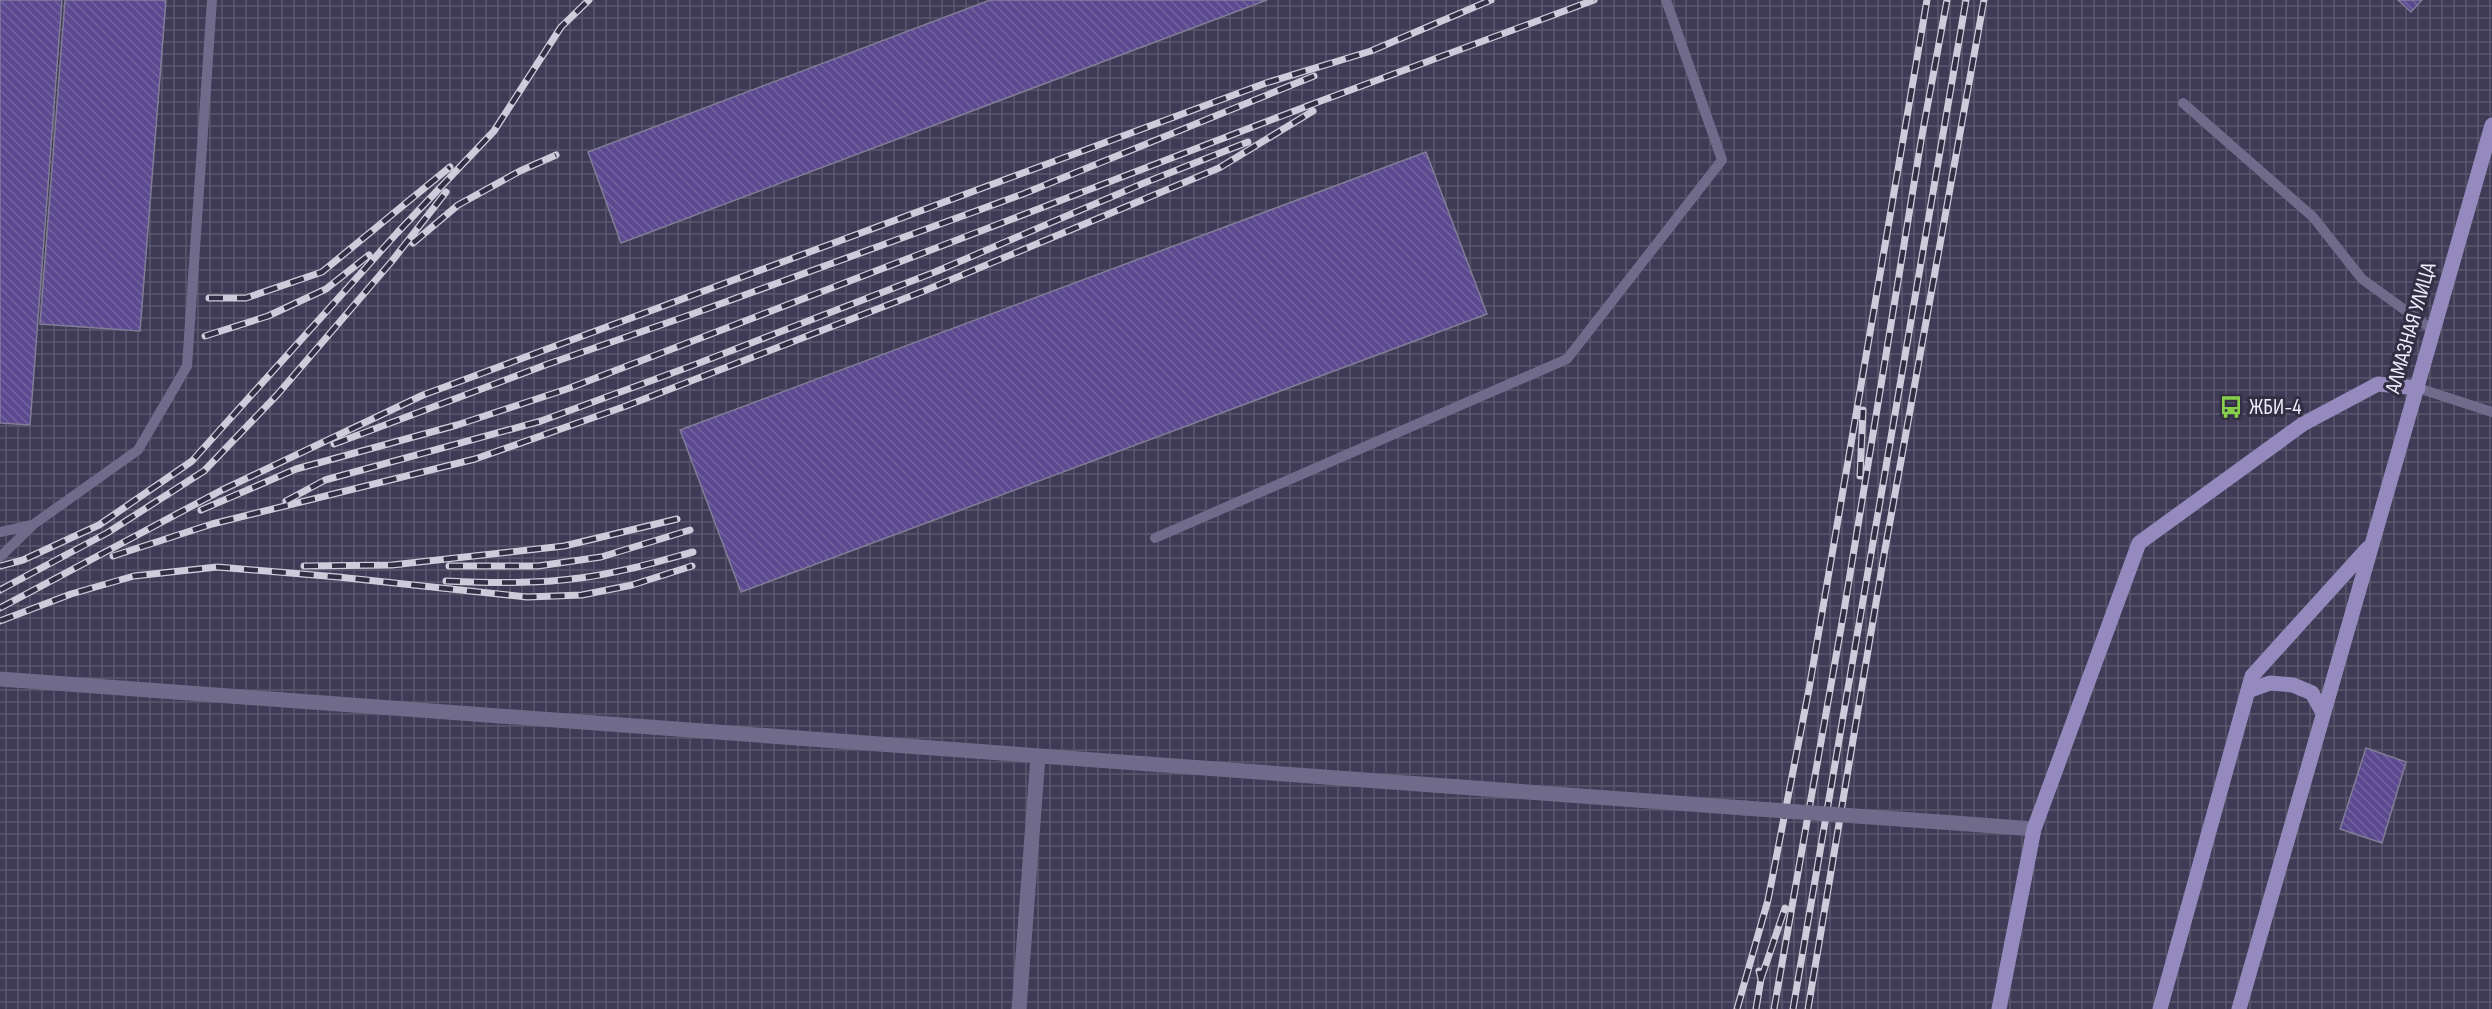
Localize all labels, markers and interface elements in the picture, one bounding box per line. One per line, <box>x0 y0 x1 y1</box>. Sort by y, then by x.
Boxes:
street label: АЛМАЗНАЯ УЛИЦА <box>2379 259 2443 397</box>
bus stop icon: ЖБИ-4 <box>2218 394 2244 420</box>
place label: ЖБИ-4 <box>2249 394 2301 421</box>

